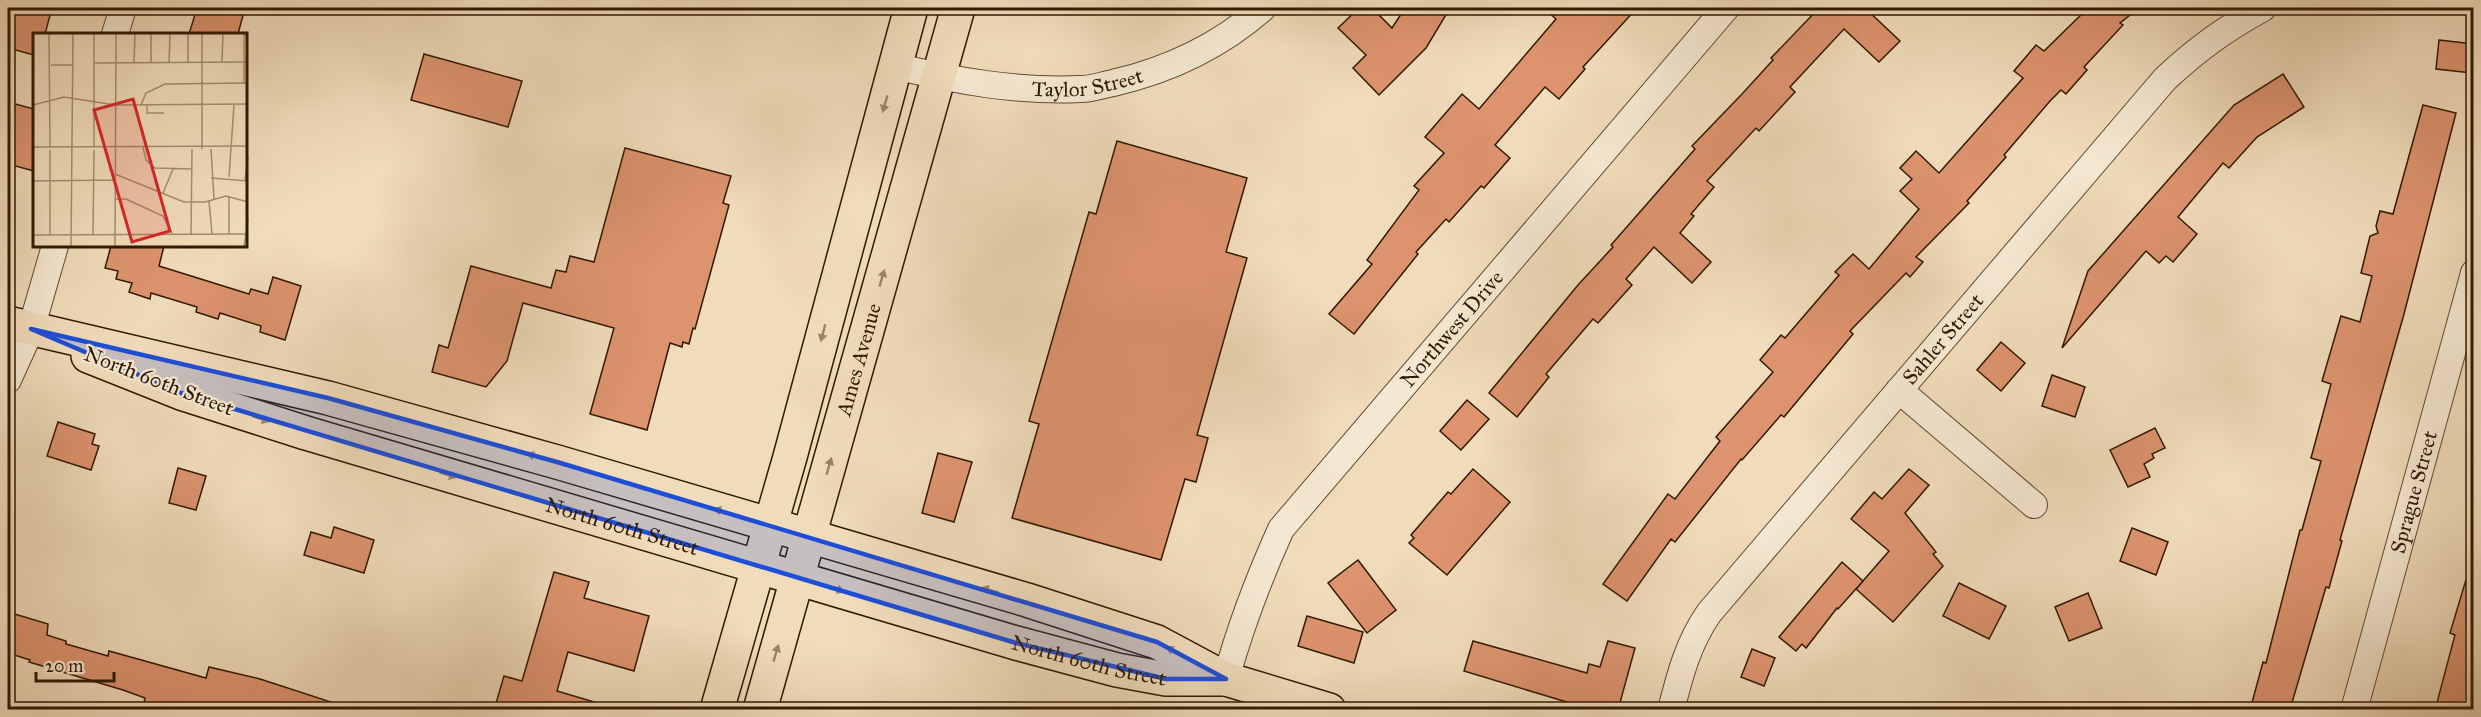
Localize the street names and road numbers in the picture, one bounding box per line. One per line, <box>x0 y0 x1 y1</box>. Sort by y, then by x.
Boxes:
street label: Taylor Street <box>1031 62 1147 103</box>
street label: Northwest Drive <box>1395 265 1509 393</box>
street label: Sahler Street <box>1897 288 1989 390</box>
street label: Ames Avenue <box>830 300 887 420</box>
street label: North 60th Street <box>80 340 238 422</box>
street label: Sprague Street <box>2385 427 2443 556</box>
street label: North 60th Street <box>542 492 702 562</box>
street label: North 60th Street <box>1009 629 1169 692</box>

